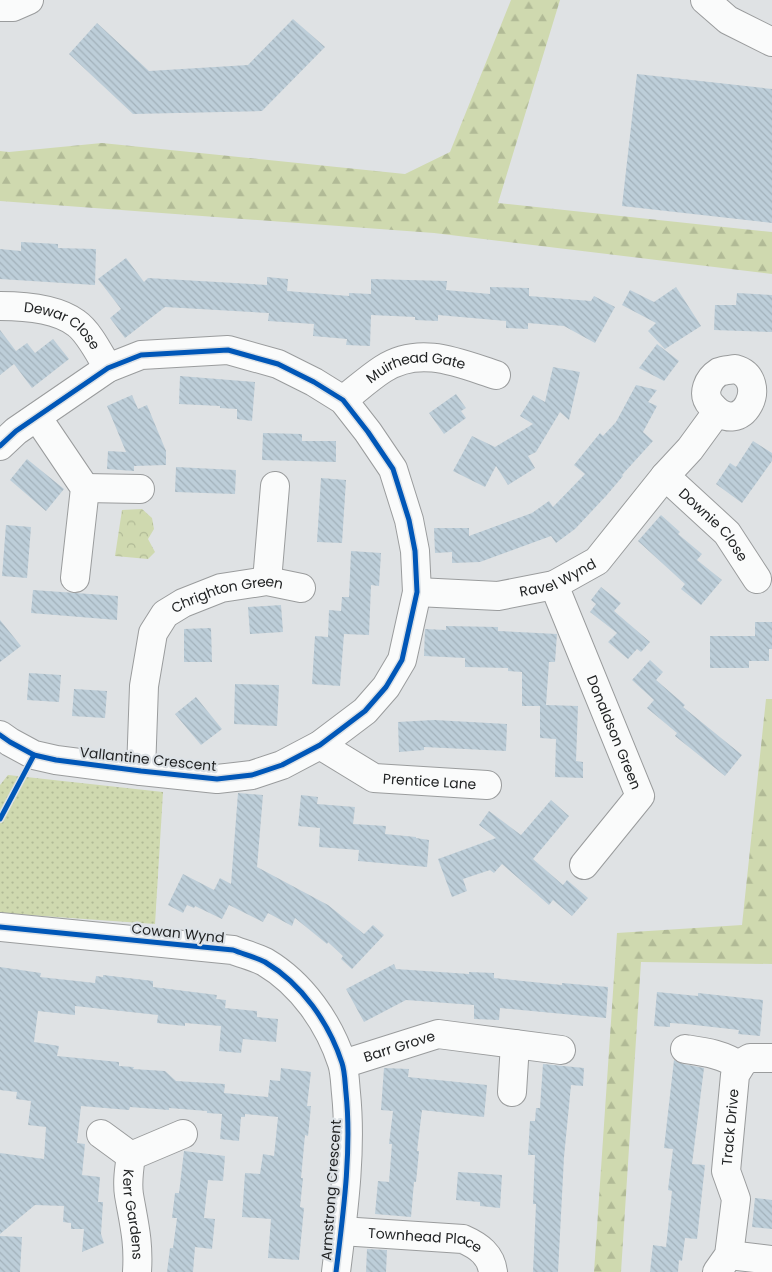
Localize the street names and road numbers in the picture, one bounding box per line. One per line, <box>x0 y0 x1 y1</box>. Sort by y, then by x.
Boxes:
street label: Dewar Close <box>23 297 105 354</box>
street label: Muirhead Gate <box>362 347 468 388</box>
street label: Downie Close <box>674 483 753 566</box>
street label: Ravel Wynd <box>518 554 600 602</box>
street label: Chrighton Green <box>167 571 285 618</box>
street label: Donaldson Green <box>582 672 646 792</box>
street label: Vallantine Crescent <box>79 742 217 776</box>
street label: Prentice Lane <box>382 769 477 794</box>
street label: Cowan Wynd <box>131 918 225 948</box>
street label: Barr Grove <box>361 1025 438 1067</box>
street label: Track Drive <box>717 1088 744 1166</box>
street label: Armstrong Crescent <box>316 1119 346 1261</box>
street label: Kerr Gardens <box>118 1168 147 1260</box>
street label: Townhead Place <box>368 1223 487 1258</box>

